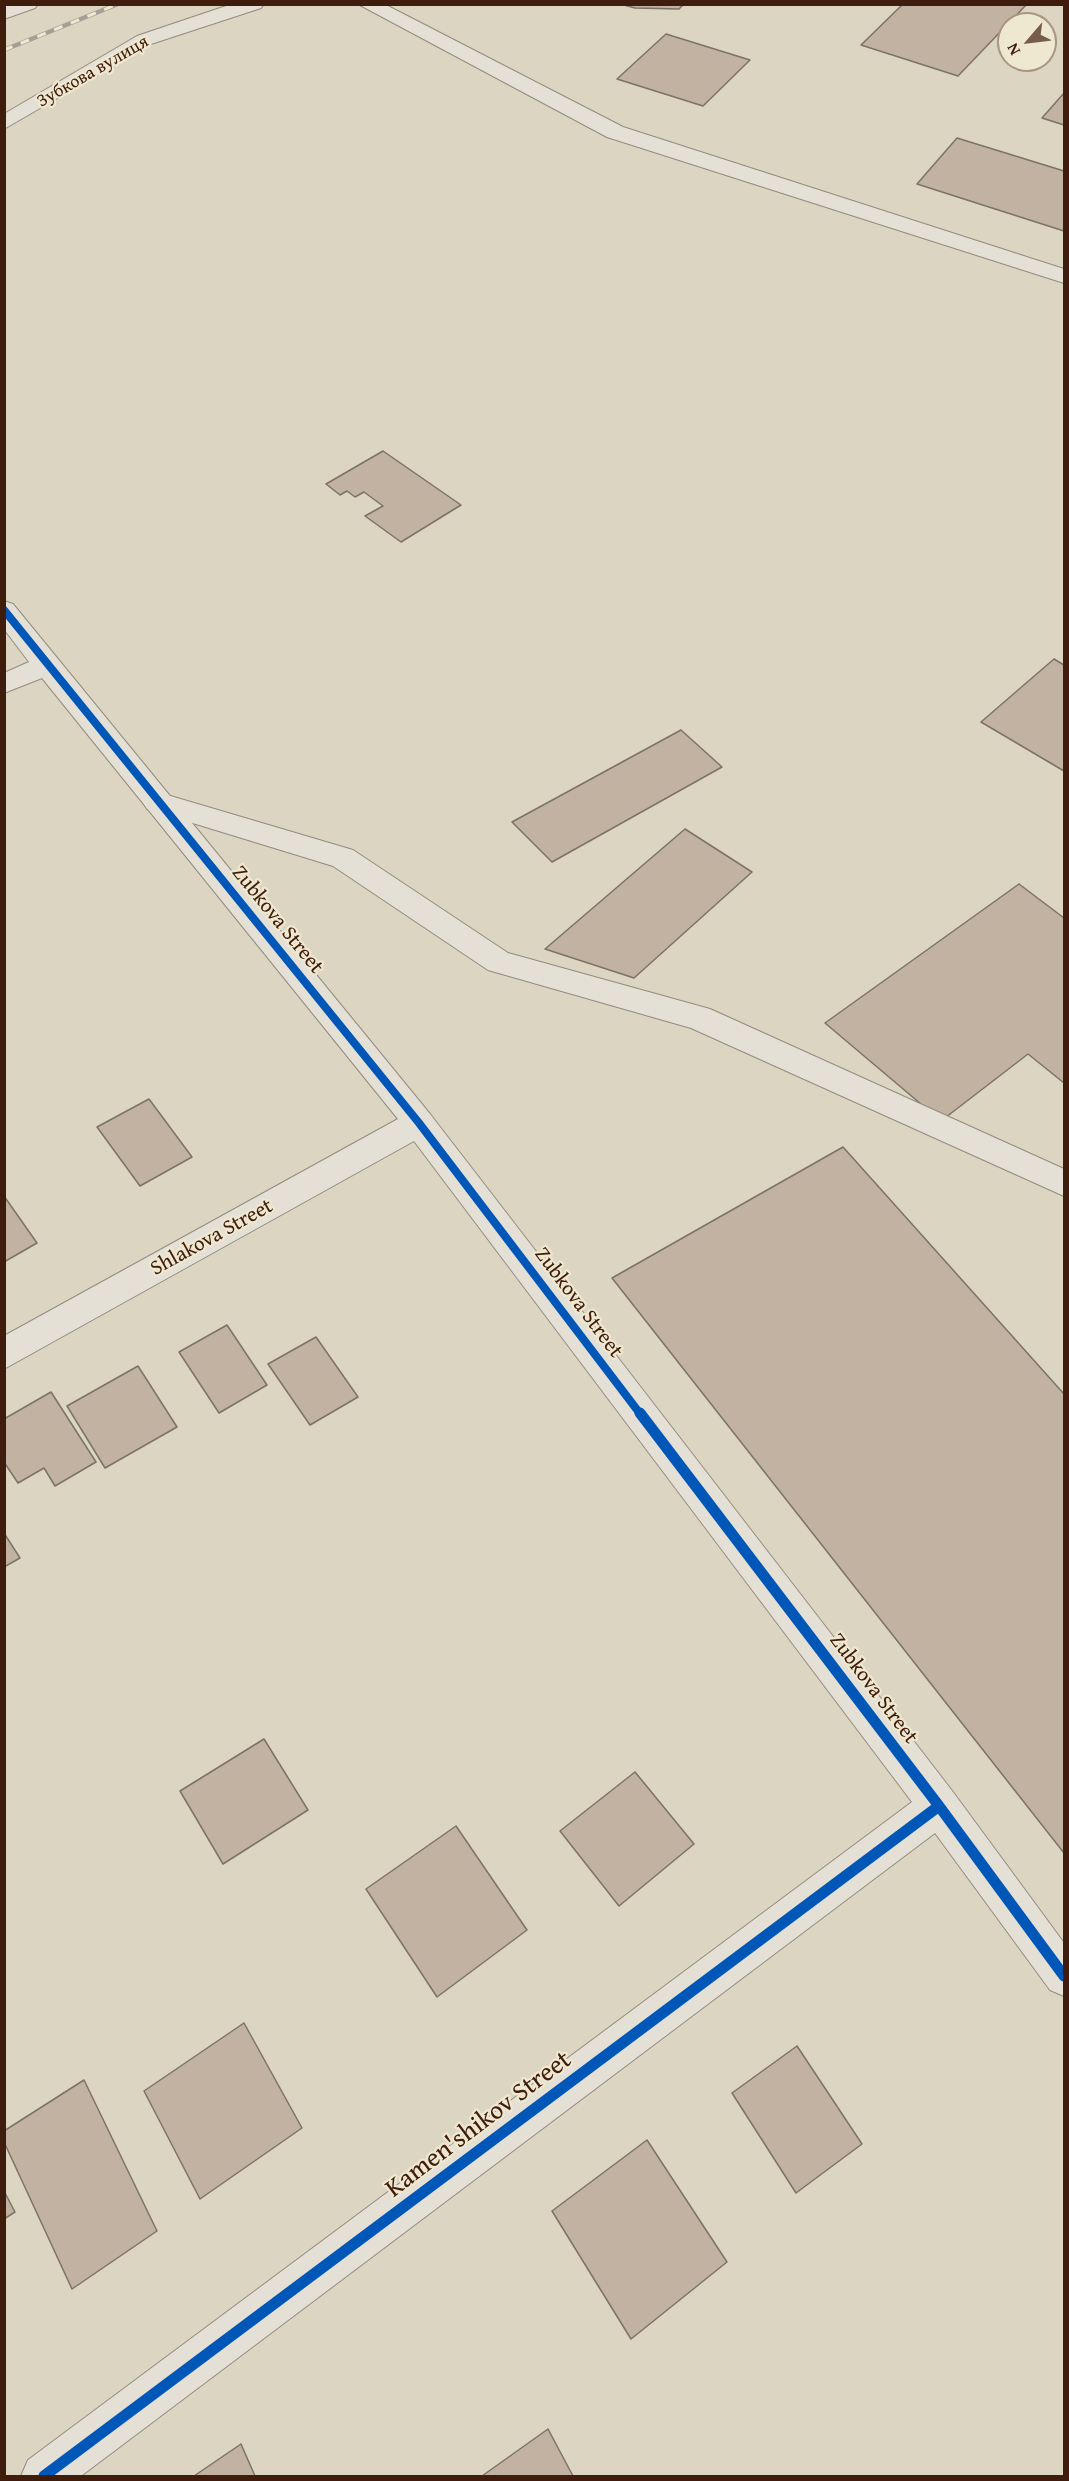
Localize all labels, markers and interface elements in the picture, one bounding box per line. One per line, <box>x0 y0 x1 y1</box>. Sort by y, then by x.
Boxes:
north arrow <box>997 12 1057 72</box>
street label: Зубкова вулиця <box>33 31 153 113</box>
text: N <box>1000 39 1026 60</box>
street label: Zubkova Street <box>226 861 328 979</box>
street label: Shlakova Street <box>146 1194 278 1282</box>
street label: Zubkova Street <box>528 1243 628 1363</box>
street label: Zubkova Street <box>823 1629 923 1749</box>
street label: Kamen'shikov Street <box>380 2045 578 2205</box>

